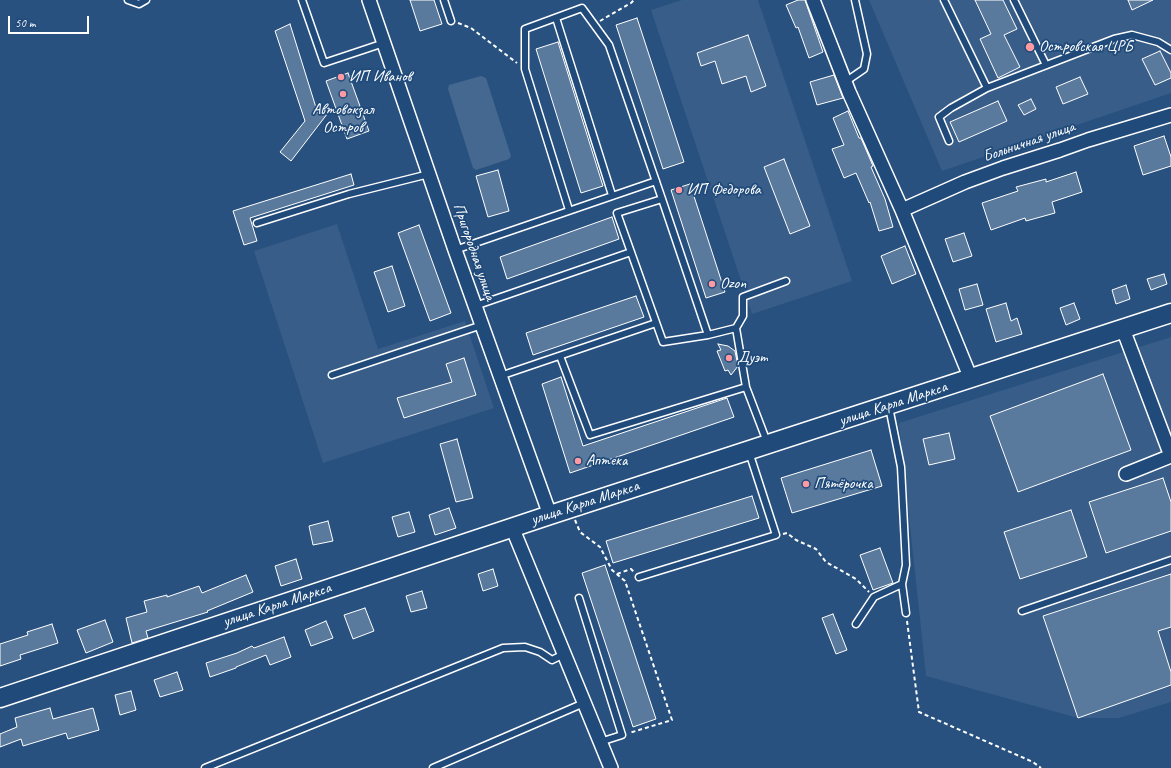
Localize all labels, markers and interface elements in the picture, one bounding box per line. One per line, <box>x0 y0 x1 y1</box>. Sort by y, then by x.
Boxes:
scale bar <box>10 8 91 34</box>
text: 50 m <box>15 15 35 31</box>
place label: Островская ЦРБ <box>1039 37 1133 57</box>
marker: Островская ЦРБ <box>1024 41 1036 53</box>
place label: ИП Иванов <box>349 67 411 87</box>
marker: ИП Иванов <box>336 72 346 82</box>
marker: Автовокзал Остров <box>338 89 348 99</box>
place label: Автовокзал Остров <box>312 100 374 138</box>
street label: Больничная улица <box>981 117 1077 167</box>
place label: ИП Федорова <box>687 180 761 200</box>
marker: ИП Федорова <box>674 185 684 195</box>
street label: Пригородная улица <box>448 201 500 303</box>
place label: Ozon <box>720 274 746 294</box>
marker: Ozon <box>707 279 717 289</box>
place label: Дуэт <box>737 348 767 368</box>
marker: Дуэт <box>724 353 734 363</box>
street label: улица Карла Маркса <box>836 377 950 431</box>
place label: Аптека <box>586 451 627 471</box>
marker: Аптека <box>573 456 583 466</box>
place label: Пятёрочка <box>814 474 873 494</box>
street label: улица Карла Маркса <box>528 476 642 530</box>
marker: Пятёрочка <box>801 479 811 489</box>
street label: улица Карла Маркса <box>220 578 334 632</box>

